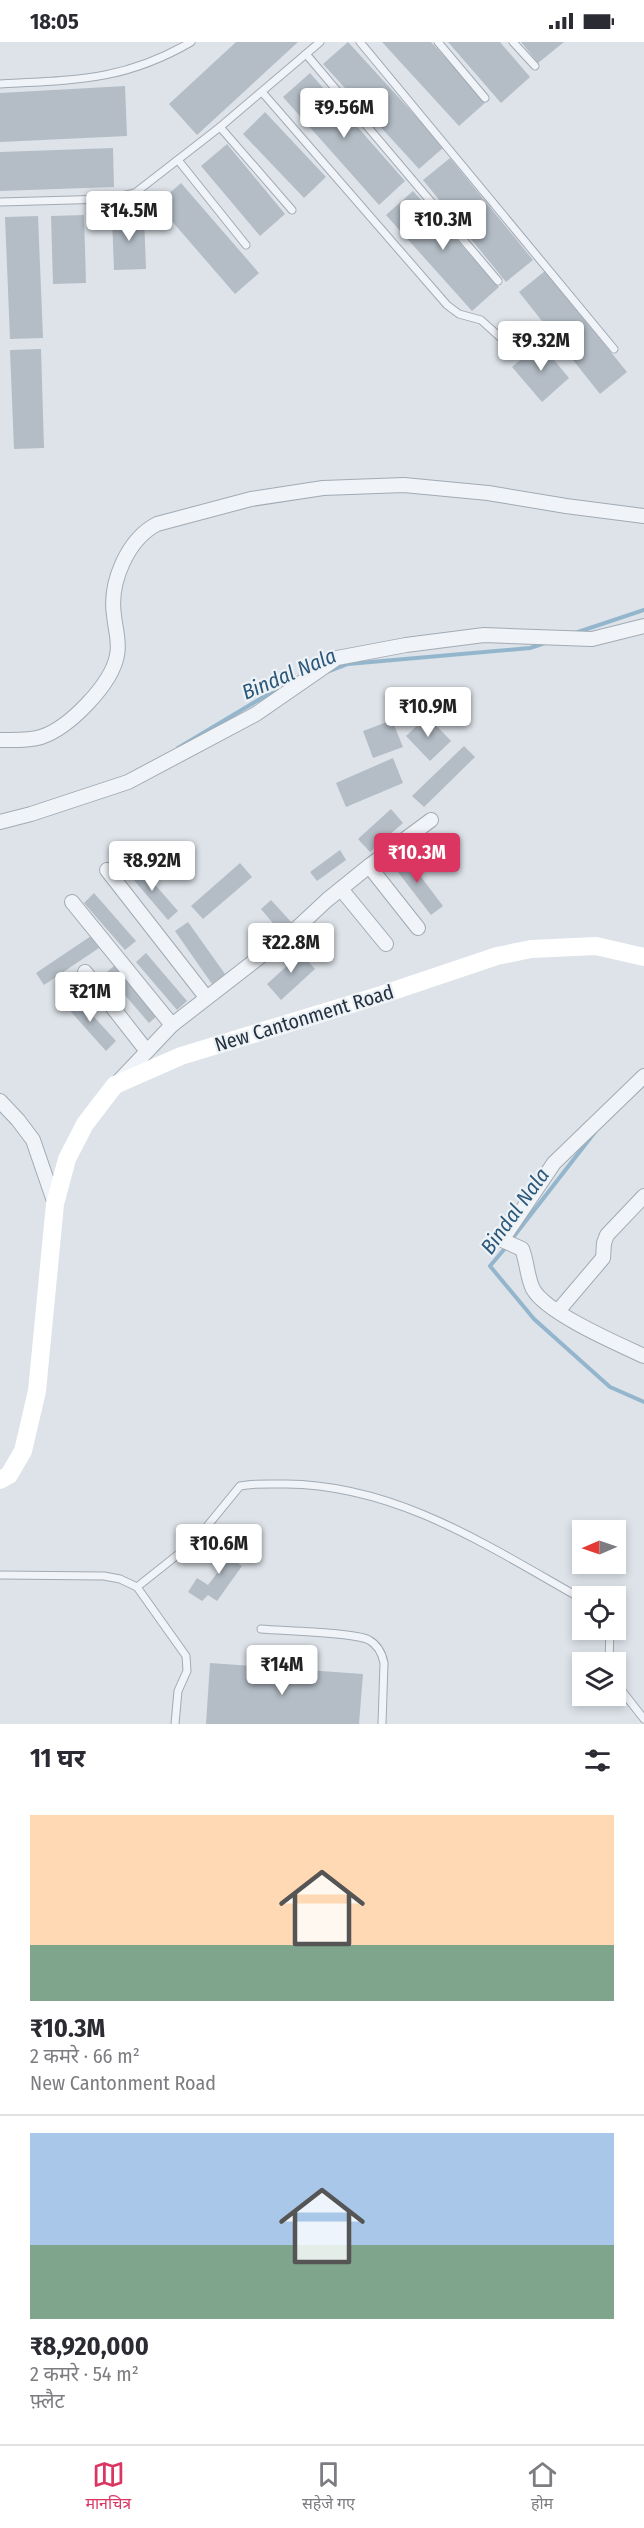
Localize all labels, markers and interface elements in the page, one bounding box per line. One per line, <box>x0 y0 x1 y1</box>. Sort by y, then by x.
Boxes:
text: 18:05 <box>30 8 79 35</box>
pin: ₹9.56M <box>295 88 393 139</box>
text: ₹9.56M <box>314 95 374 119</box>
pin: ₹14.5M <box>80 191 178 242</box>
text: ₹14.5M <box>100 198 158 222</box>
pin: ₹10.3M <box>394 200 492 251</box>
text: ₹10.3M <box>414 207 472 231</box>
pin: ₹9.32M <box>492 321 590 372</box>
text: ₹9.32M <box>512 328 570 352</box>
water label: Bindal Nala <box>238 642 340 706</box>
pin: ₹10.9M <box>379 687 477 738</box>
text: ₹10.9M <box>399 694 457 718</box>
pin: ₹10.3M <box>368 833 466 884</box>
text: ₹10.3M <box>388 840 446 864</box>
pin: ₹8.92M <box>103 841 201 892</box>
text: ₹8.92M <box>123 848 181 872</box>
pin: ₹22.8M <box>242 923 340 974</box>
text: ₹22.8M <box>262 930 320 954</box>
pin: ₹21M <box>54 972 126 1023</box>
text: ₹21M <box>69 979 111 1003</box>
street label: New Cantonment Road <box>212 979 396 1057</box>
water label: Bindal Nala <box>475 1163 555 1259</box>
north arrow <box>572 1520 626 1574</box>
map controls <box>572 1520 626 1706</box>
pin: ₹10.6M <box>170 1524 268 1575</box>
text: ₹10.6M <box>190 1531 248 1555</box>
button: locate <box>572 1586 626 1640</box>
pin: ₹14M <box>246 1645 318 1696</box>
text: ₹14M <box>261 1652 303 1676</box>
button: layers <box>572 1652 626 1706</box>
text: 11 घर <box>30 1743 85 1774</box>
icon: filters <box>581 1744 614 1777</box>
icon: home <box>268 1854 376 1962</box>
text: ₹10.3M <box>30 2013 105 2044</box>
text: 2 कमरे · 66 m² <box>30 2044 140 2068</box>
text: New Cantonment Road <box>30 2071 216 2095</box>
icon: home <box>268 2172 376 2280</box>
text: ₹8,920,000 <box>30 2331 149 2362</box>
text: 2 कमरे · 54 m² <box>30 2362 139 2386</box>
text: फ़्लैट <box>30 2389 65 2413</box>
tab: मानचित्र <box>85 2458 131 2516</box>
tab: सहेजे गए <box>302 2458 355 2516</box>
tab: होम <box>526 2458 559 2516</box>

